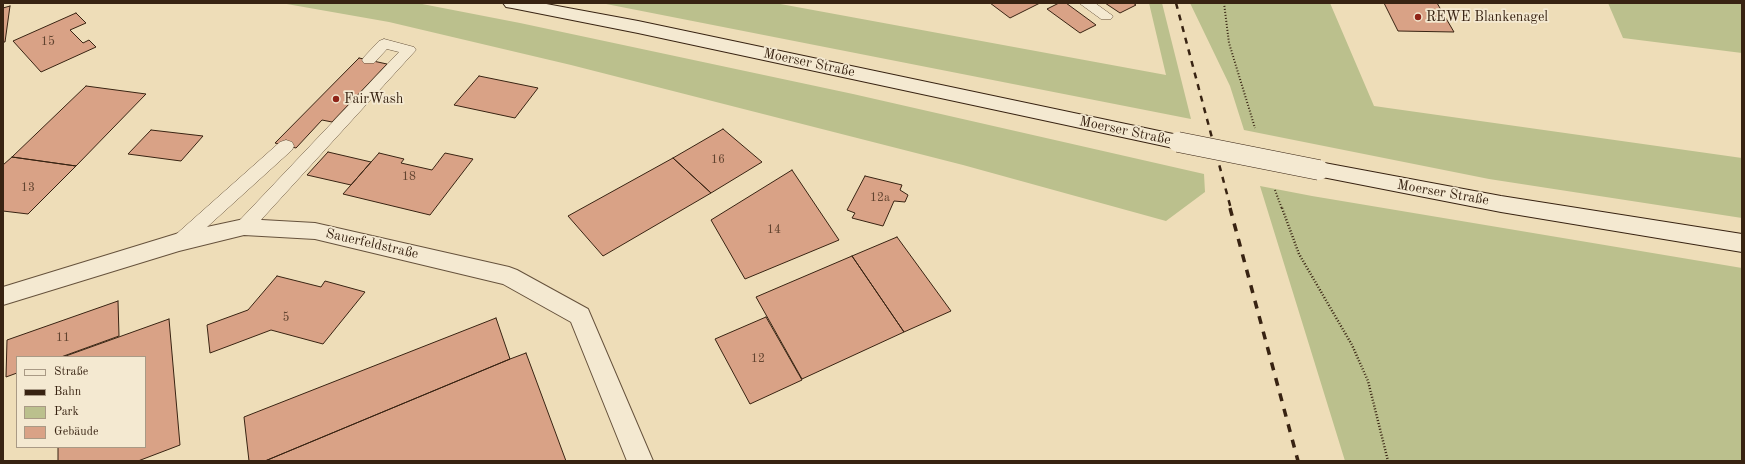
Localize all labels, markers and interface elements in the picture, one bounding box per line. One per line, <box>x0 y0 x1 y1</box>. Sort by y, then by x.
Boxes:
place label: REWE Blankenagel <box>1426 9 1548 25</box>
marker: REWE Blankenagel <box>1413 12 1423 22</box>
house number: 15 <box>41 35 55 49</box>
street label: Moerser Straße <box>762 45 856 81</box>
place label: FairWash <box>344 91 403 107</box>
marker: FairWash <box>331 94 341 104</box>
street label: Moerser Straße <box>1078 113 1172 149</box>
house number: 16 <box>711 153 725 167</box>
house number: 18 <box>402 170 416 184</box>
street label: Moerser Straße <box>1396 177 1490 209</box>
house number: 13 <box>21 181 35 195</box>
house number: 12a <box>870 191 890 205</box>
house number: 14 <box>767 223 781 237</box>
street label: Sauerfeldstraße <box>324 225 420 263</box>
house number: 5 <box>283 311 289 325</box>
house number: 11 <box>56 331 70 345</box>
house number: 12 <box>751 352 765 366</box>
legend <box>16 356 146 448</box>
text: Straße <box>54 366 88 378</box>
text: Bahn <box>54 386 81 398</box>
text: Park <box>54 406 79 418</box>
text: Gebäude <box>54 426 98 438</box>

